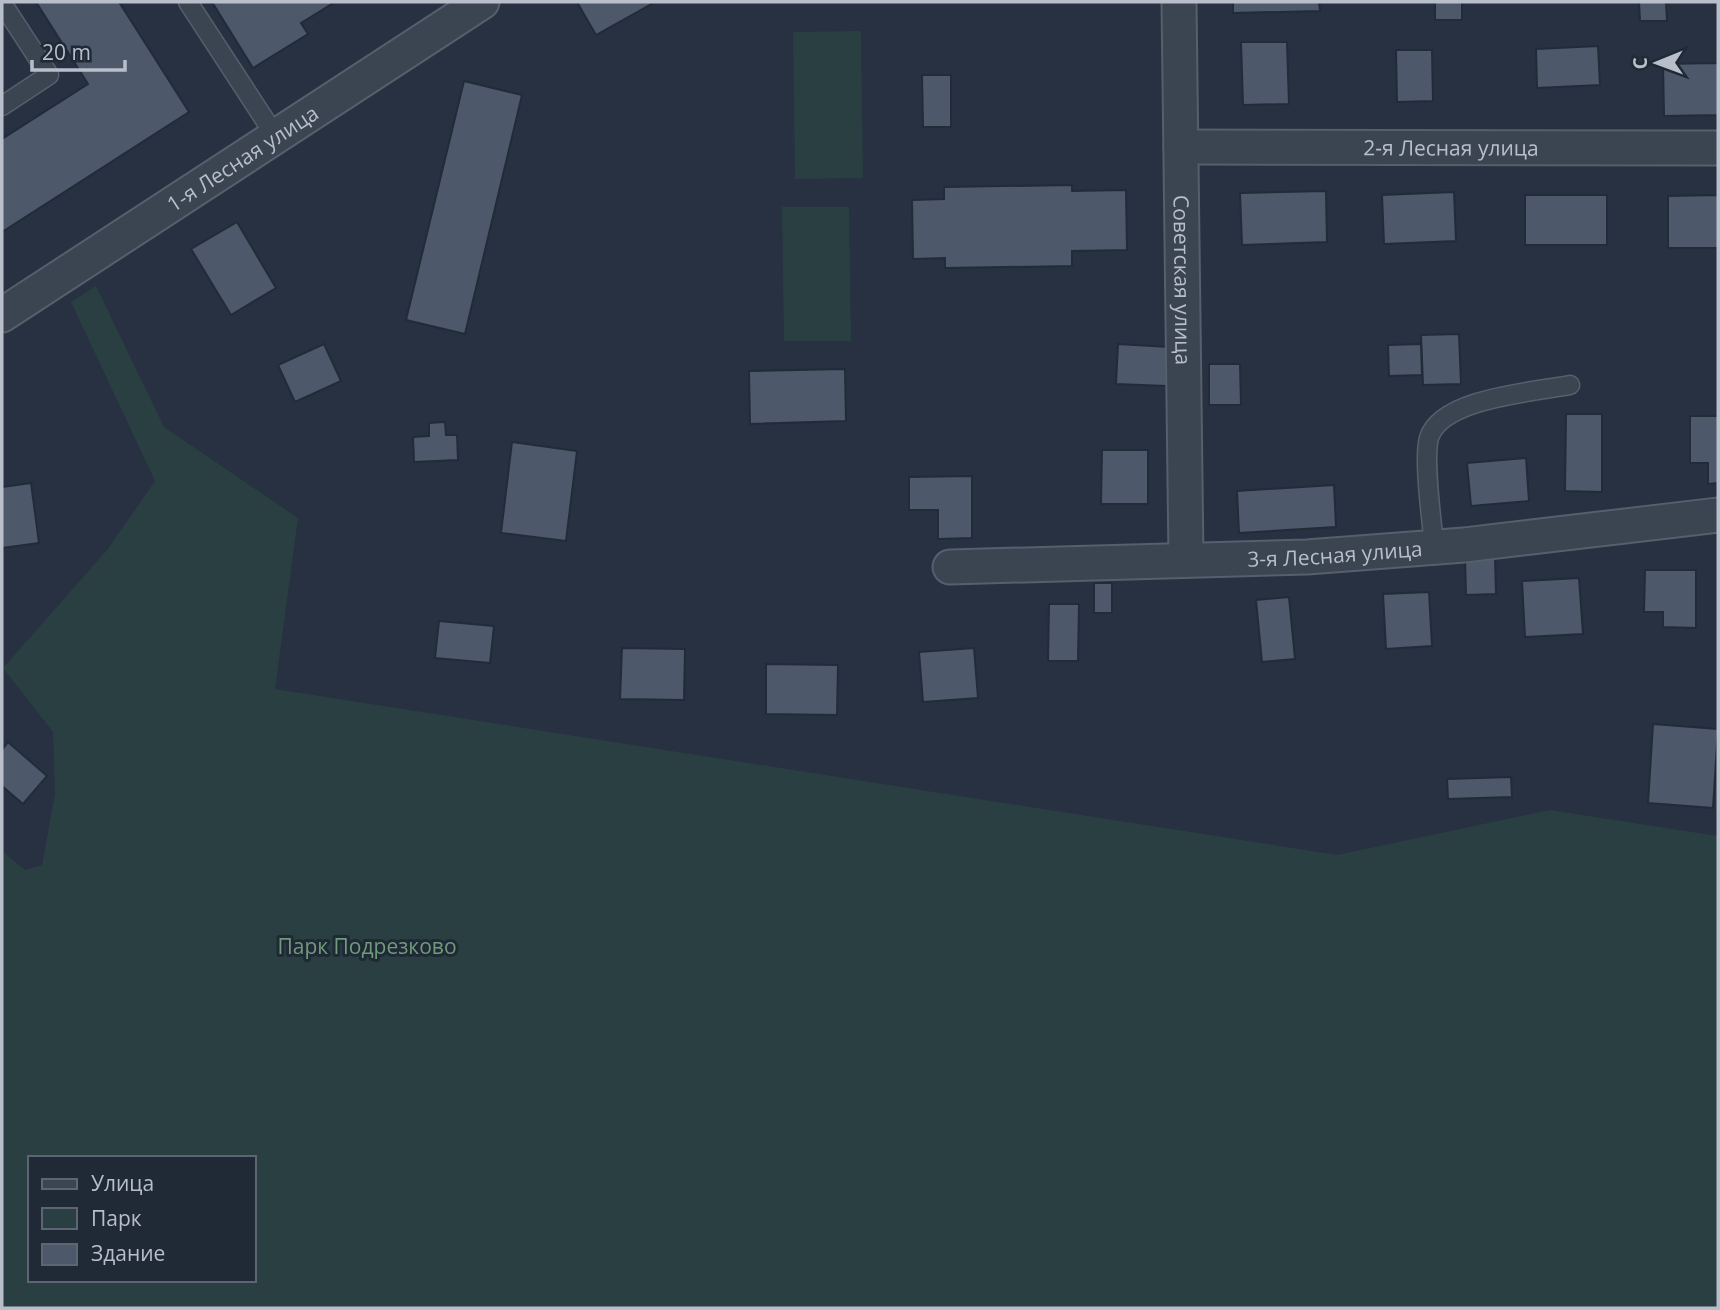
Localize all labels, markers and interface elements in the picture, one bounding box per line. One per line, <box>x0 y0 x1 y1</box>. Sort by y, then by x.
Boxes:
scale bar <box>32 28 124 72</box>
north arrow <box>1622 28 1692 98</box>
text: 20 m <box>42 38 91 66</box>
text: С <box>1627 57 1653 70</box>
street label: 1-я Лесная улица <box>161 99 323 218</box>
street label: 2-я Лесная улица <box>1363 133 1539 162</box>
street label: Советская улица <box>1167 195 1198 365</box>
street label: 3-я Лесная улица <box>1247 534 1423 573</box>
park label: Парк Подрезково <box>277 932 457 960</box>
legend <box>28 1156 256 1282</box>
text: Улица <box>91 1169 154 1197</box>
text: Парк <box>91 1204 142 1232</box>
text: Здание <box>91 1239 165 1267</box>

